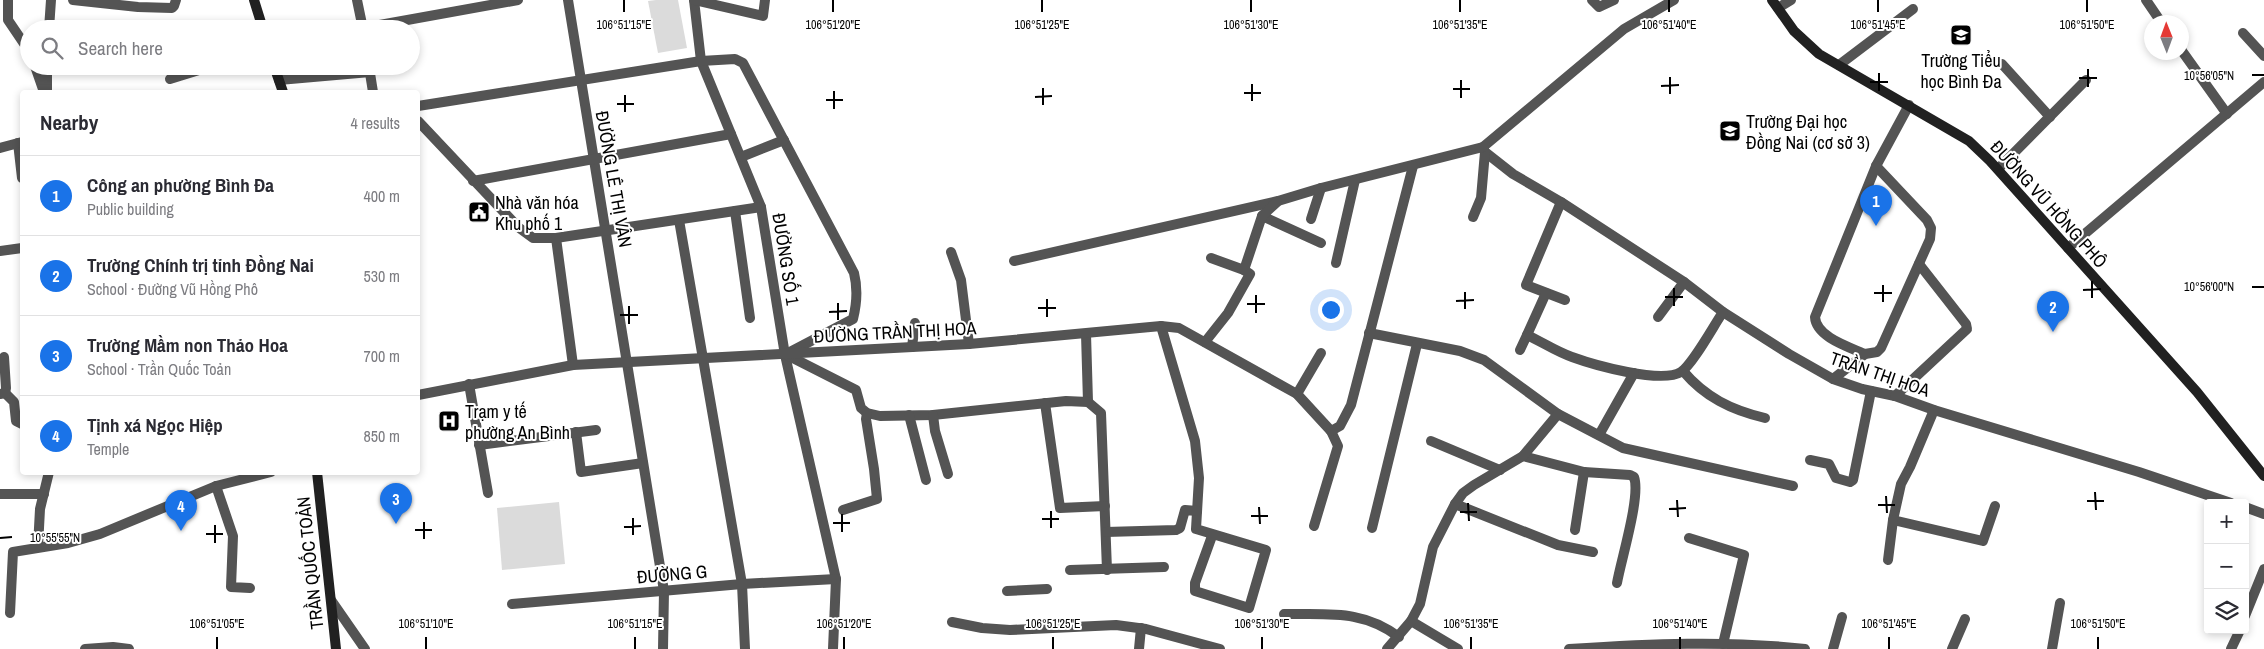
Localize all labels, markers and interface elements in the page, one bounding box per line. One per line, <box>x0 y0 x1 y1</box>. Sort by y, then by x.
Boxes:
north arrow <box>2144 15 2189 60</box>
text: 106°51'15"E <box>596 17 652 33</box>
text: 106°51'20"E <box>805 17 861 33</box>
text: 106°51'25"E <box>1014 17 1070 33</box>
text: 106°51'30"E <box>1223 17 1279 33</box>
text: 106°51'35"E <box>1432 17 1488 33</box>
text: 106°51'40"E <box>1641 17 1697 33</box>
text: 106°51'45"E <box>1850 17 1906 33</box>
text: 106°51'50"E <box>2059 17 2115 33</box>
search box <box>20 20 420 75</box>
school or university icon: Trường Tiểu học Bình Đa <box>1949 23 1973 47</box>
icon: search <box>38 34 66 62</box>
text: Search here <box>78 35 163 61</box>
place label: Trường Tiểu học Bình Đa <box>1920 48 2002 94</box>
text: 10°56'05"N <box>2184 68 2234 84</box>
text: Nearby <box>40 108 98 137</box>
street label: ĐƯỜNG LÊ THỊ VÂN <box>590 109 638 249</box>
place label: Trường Đại học Đồng Nai (cơ sở 3) <box>1746 109 1870 155</box>
text: 4 results <box>350 112 400 134</box>
school or university icon: Trường Đại học Đồng Nai (cơ sở 3) <box>1718 119 1742 143</box>
street label: ĐƯỜNG VŨ HỒNG PHÔ <box>1985 135 2113 273</box>
text: Công an phường Bình Đa <box>87 172 274 198</box>
text: 1 <box>52 185 60 207</box>
text: 400 m <box>364 185 400 207</box>
pin: 1 <box>1860 185 1892 226</box>
place label: Nhà văn hóa Khu phố 1 <box>495 190 579 236</box>
text: Public building <box>87 198 174 220</box>
public building icon: Nhà văn hóa Khu phố 1 <box>467 200 491 224</box>
street label: ĐƯỜNG SỐ 1 <box>766 211 806 308</box>
text: Trường Chính trị tỉnh Đồng Nai <box>87 252 314 278</box>
text: 2 <box>52 265 60 287</box>
text: 530 m <box>364 265 400 287</box>
text: School · Đường Vũ Hồng Phô <box>87 278 258 300</box>
text: 10°56'00"N <box>2184 279 2234 295</box>
pin: 2 <box>2037 291 2069 332</box>
your location <box>1318 297 1344 323</box>
street label: ĐƯỜNG TRẦN THỊ HOA <box>813 315 977 349</box>
text: Trường Mầm non Thảo Hoa <box>87 332 288 358</box>
text: 3 <box>52 345 60 367</box>
text: 700 m <box>364 345 400 367</box>
street label: TRẦN THỊ HOA <box>1827 345 1933 403</box>
text: School · Trần Quốc Toản <box>87 358 231 380</box>
place label: Trạm y tế phường An Bình <box>465 399 570 445</box>
hospital icon: Trạm y tế phường An Bình <box>437 409 461 433</box>
text: Tịnh xá Ngọc Hiệp <box>87 412 223 438</box>
text: 4 <box>52 425 60 447</box>
text: 850 m <box>364 425 400 447</box>
text: Temple <box>87 438 129 460</box>
pin: 3 <box>380 483 412 524</box>
pin: 4 <box>165 490 197 531</box>
street label: TRẦN QUỐC TOẢN <box>291 495 329 631</box>
map controls <box>2204 499 2249 634</box>
button: + <box>2204 499 2249 544</box>
text: 10°55'55"N <box>30 530 80 546</box>
button: − <box>2204 544 2249 589</box>
street label: ĐƯỜNG G <box>636 558 708 590</box>
button: layers <box>2204 589 2249 634</box>
text: 106°51'05"E <box>189 616 245 632</box>
text: 106°51'10"E <box>398 616 454 632</box>
text: 106°51'15"E <box>607 616 663 632</box>
text: 106°51'20"E <box>816 616 872 632</box>
text: 106°51'25"E <box>1025 616 1081 632</box>
text: 106°51'30"E <box>1234 616 1290 632</box>
text: 106°51'35"E <box>1443 616 1499 632</box>
text: 106°51'40"E <box>1652 616 1708 632</box>
text: 106°51'45"E <box>1861 616 1917 632</box>
text: 106°51'50"E <box>2070 616 2126 632</box>

